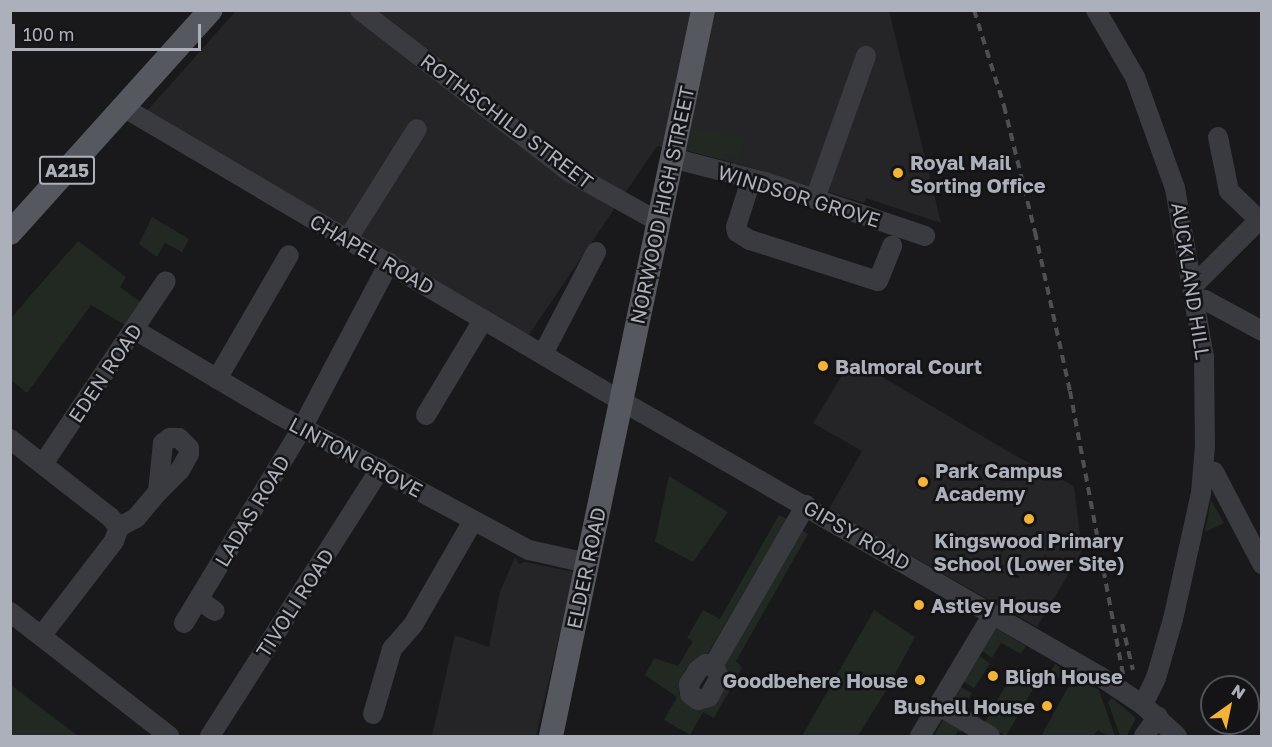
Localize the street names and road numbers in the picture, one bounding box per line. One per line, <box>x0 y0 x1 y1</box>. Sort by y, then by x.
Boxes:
street label: ROTHSCHILD STREET <box>416 48 598 194</box>
street label: NORWOOD HIGH STREET <box>625 84 699 326</box>
road number: A215 <box>38 155 96 185</box>
street label: WINDSOR GROVE <box>715 160 883 232</box>
street label: AUCKLAND HILL <box>1167 201 1215 361</box>
street label: CHAPEL ROAD <box>306 209 438 299</box>
street label: EDEN ROAD <box>63 319 147 427</box>
street label: LINTON GROVE <box>285 412 427 502</box>
street label: LADAS ROAD <box>209 451 295 571</box>
street label: GIPSY ROAD <box>799 495 915 575</box>
street label: ELDER ROAD <box>561 505 611 631</box>
street label: TIVOLI ROAD <box>251 544 339 662</box>

